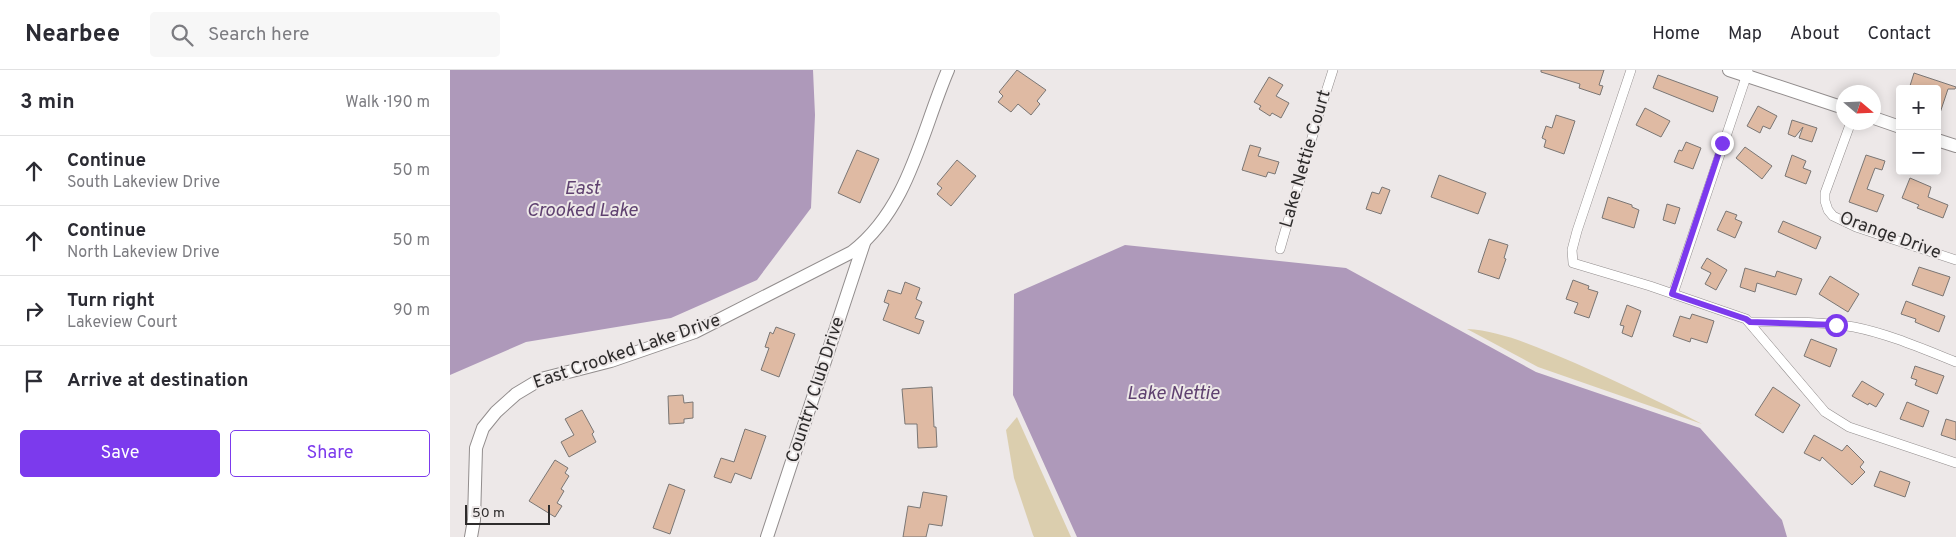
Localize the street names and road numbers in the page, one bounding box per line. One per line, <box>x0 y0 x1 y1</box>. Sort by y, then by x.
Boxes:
street label: Lake Nettie Court <box>1275 87 1337 231</box>
street label: Orange Drive <box>1836 207 1944 265</box>
street label: East Crooked Lake Drive <box>530 309 724 395</box>
street label: Country Club Drive <box>782 314 850 466</box>

